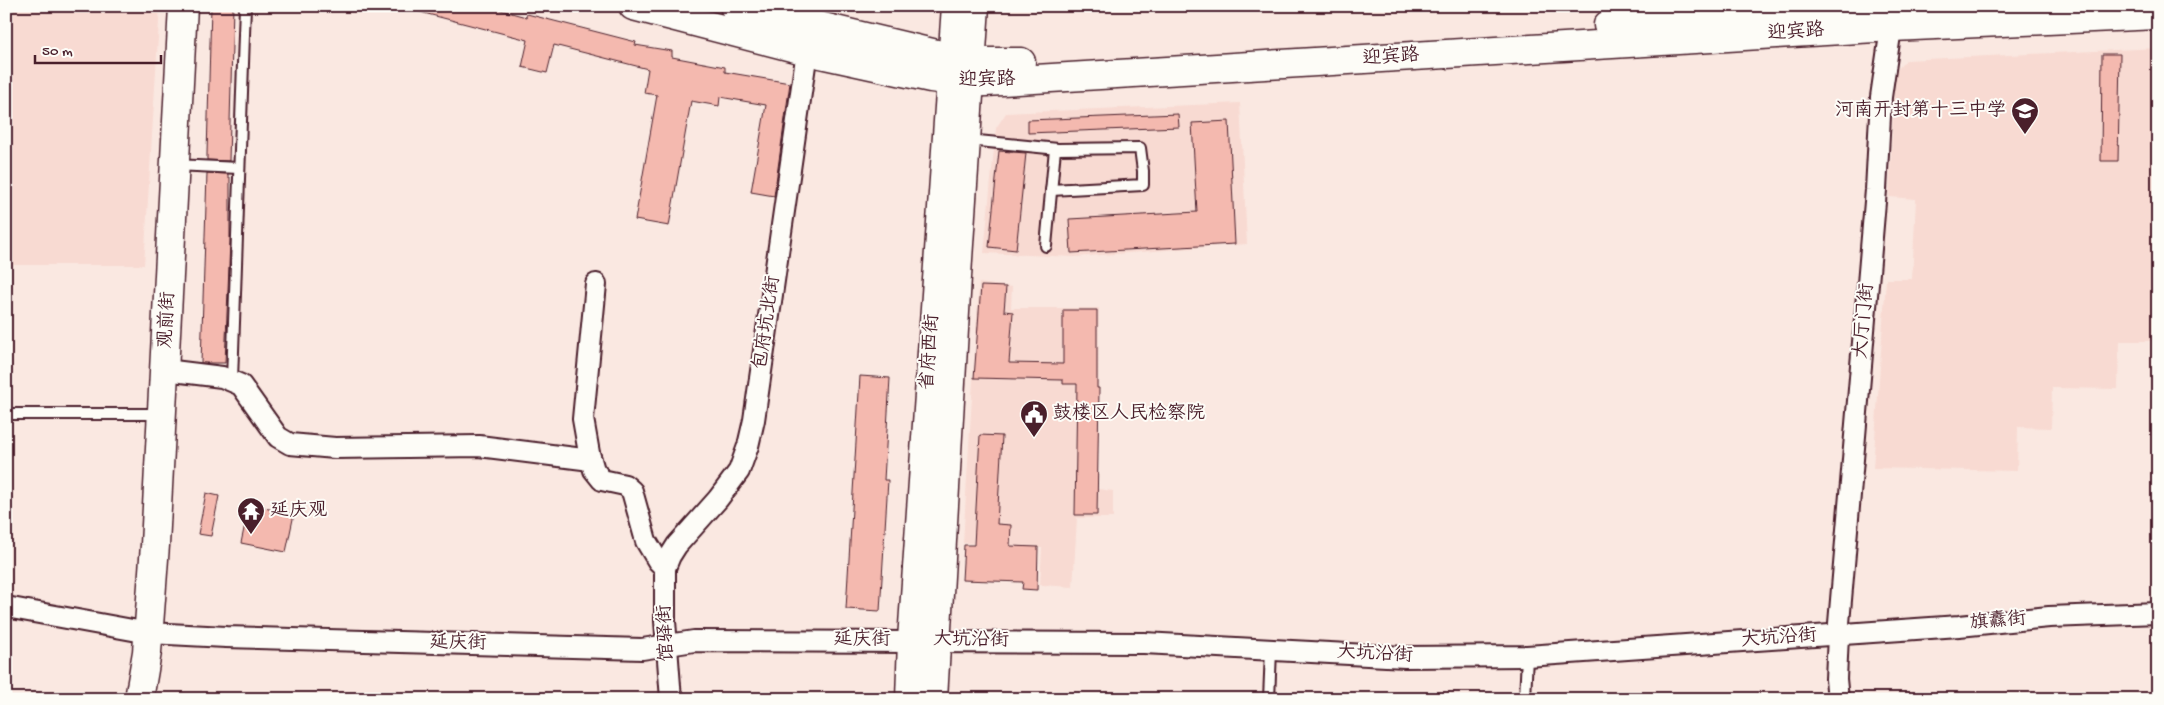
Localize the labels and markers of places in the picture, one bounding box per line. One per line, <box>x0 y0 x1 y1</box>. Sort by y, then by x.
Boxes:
school or university icon: 河南开封第十三中学 <box>2010 96 2040 135</box>
place label: 河南开封第十三中学 <box>1835 99 2006 123</box>
public building icon: 鼓楼区人民检察院 <box>1019 399 1049 438</box>
place label: 鼓楼区人民检察院 <box>1053 402 1205 426</box>
temple icon: 延庆观 <box>236 496 266 535</box>
place label: 延庆观 <box>270 499 327 523</box>

